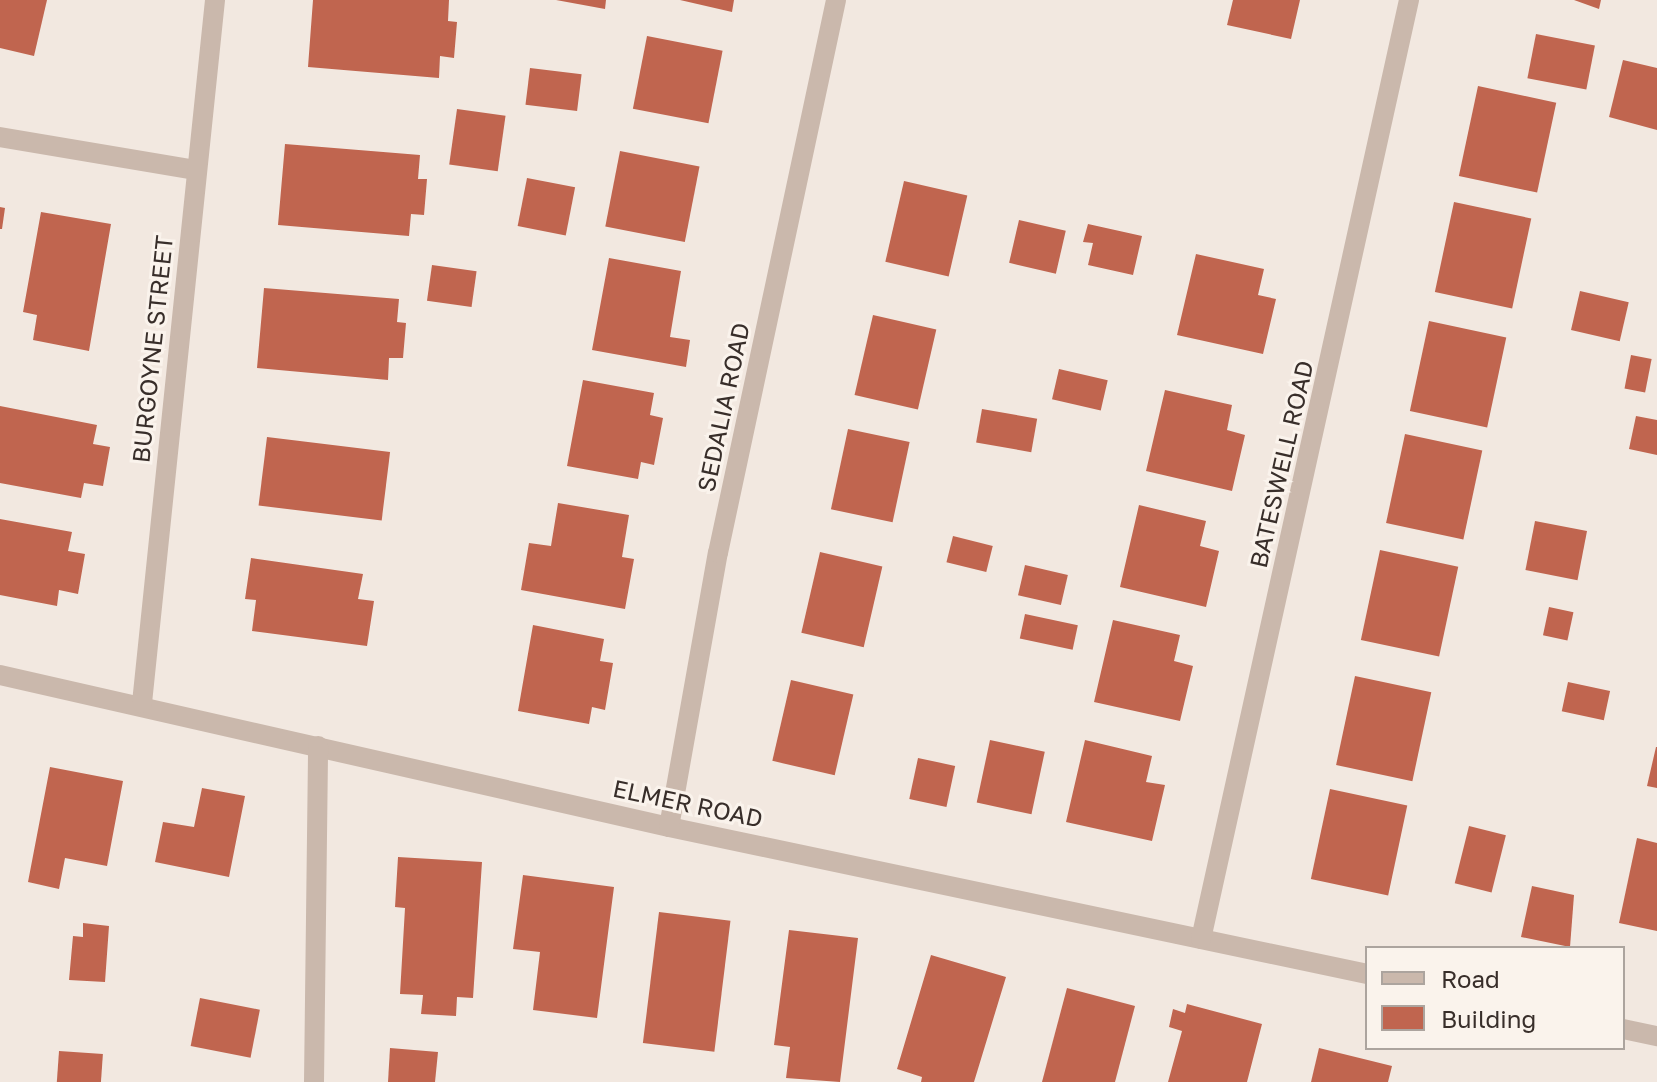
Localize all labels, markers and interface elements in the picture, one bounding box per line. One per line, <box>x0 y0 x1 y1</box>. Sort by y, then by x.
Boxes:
street label: BURGOYNE STREET <box>126 234 178 464</box>
street label: SEDALIA ROAD <box>691 320 755 494</box>
street label: BATESWELL ROAD <box>1243 358 1319 570</box>
street label: ELMER ROAD <box>610 773 766 833</box>
legend <box>1365 946 1625 1050</box>
text: Road <box>1441 964 1500 993</box>
text: Building <box>1441 1004 1536 1033</box>

